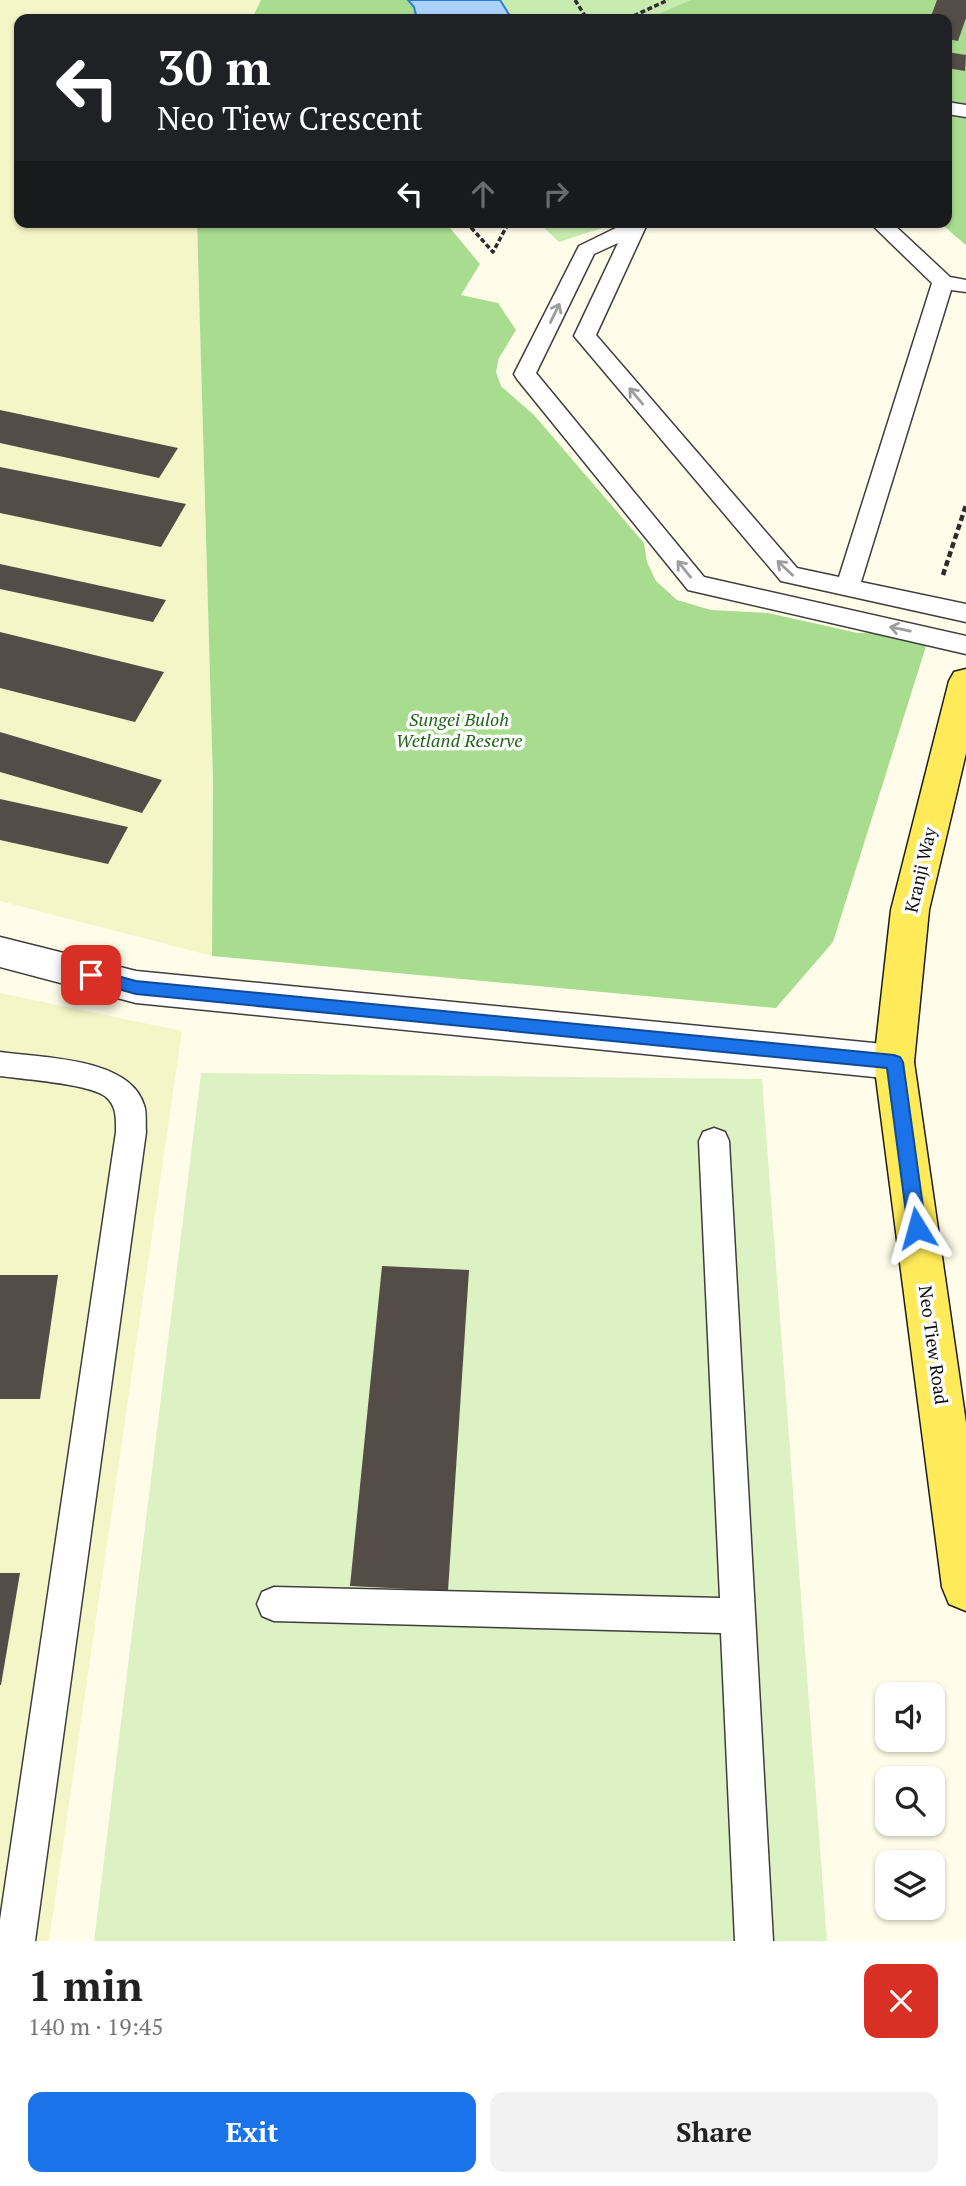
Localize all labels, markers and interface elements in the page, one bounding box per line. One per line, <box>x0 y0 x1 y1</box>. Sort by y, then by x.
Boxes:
text: 30 m <box>157 34 271 99</box>
icon: left <box>42 42 133 133</box>
text: Neo Tiew Crescent <box>157 97 423 139</box>
icon: left <box>391 175 429 213</box>
icon: ahead <box>464 175 502 213</box>
icon: right <box>537 175 575 213</box>
one-way arrow <box>549 303 563 324</box>
one-way arrow <box>628 387 644 405</box>
one-way arrow <box>776 560 794 577</box>
one-way arrow <box>676 561 692 579</box>
one-way arrow <box>889 622 912 636</box>
park label: Sungei Buloh Wetland Reserve <box>396 707 522 752</box>
street label: Kranji Way <box>899 824 942 915</box>
pin <box>61 945 121 1005</box>
icon: arrive <box>72 956 110 994</box>
position arrow <box>880 1191 954 1265</box>
street label: Neo Tiew Road <box>914 1284 954 1406</box>
map controls <box>875 1682 945 1920</box>
button: sound <box>875 1682 945 1752</box>
button: search <box>875 1766 945 1836</box>
button: layers <box>875 1850 945 1920</box>
text: 1 min <box>28 1957 143 2013</box>
button: close <box>864 1964 938 2038</box>
text: 140 m · 19:45 <box>28 2011 163 2042</box>
button: Exit <box>28 2092 476 2172</box>
button: Share <box>490 2092 938 2172</box>

